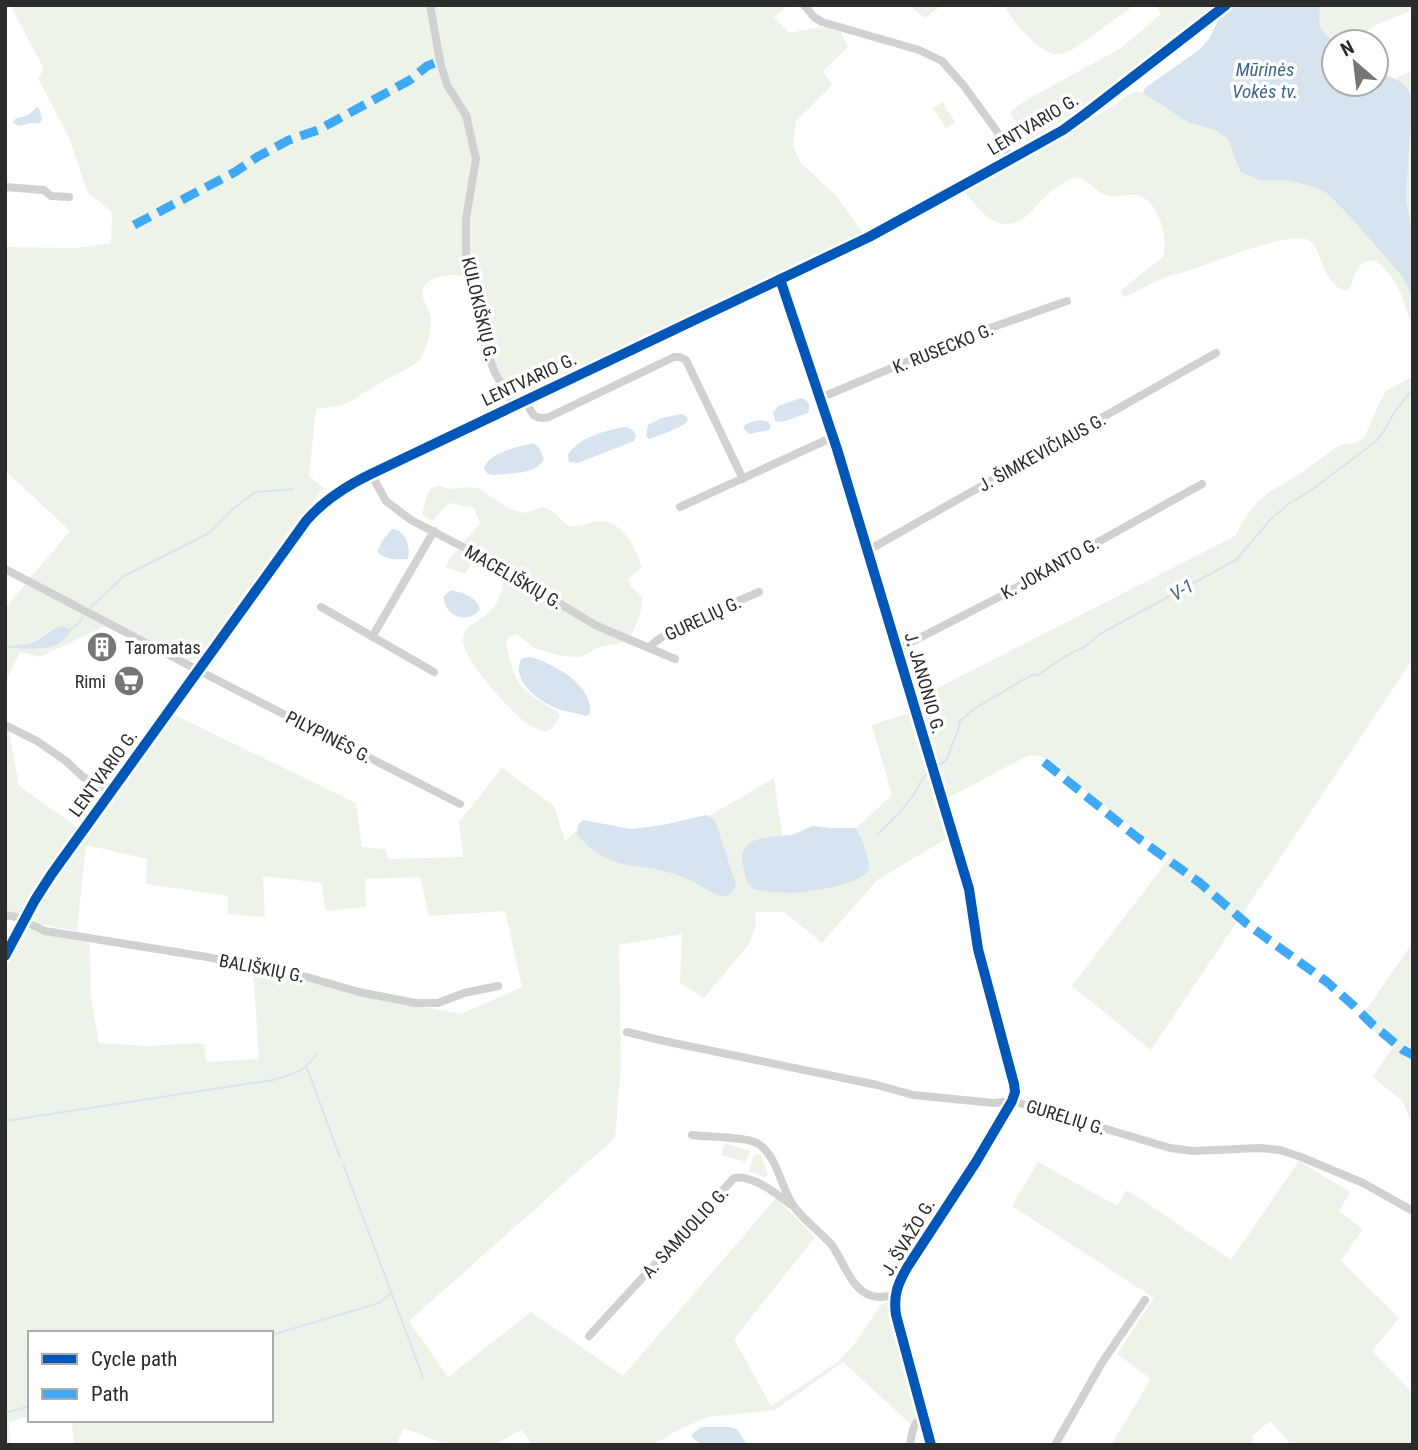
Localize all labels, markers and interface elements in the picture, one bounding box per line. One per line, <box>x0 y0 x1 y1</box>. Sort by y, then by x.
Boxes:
north arrow <box>1320 28 1390 98</box>
text: N <box>1337 36 1358 61</box>
water label: Mūrinės Vokės tv. <box>1232 58 1298 103</box>
street label: LENTVARIO G. <box>984 89 1082 159</box>
street label: KULOKIŠKIŲ G. <box>458 255 502 363</box>
street label: K. RUSECKO G. <box>890 318 996 378</box>
street label: LENTVARIO G. <box>478 348 580 410</box>
street label: J. ŠIMKEVIČIAUS G. <box>975 408 1109 496</box>
street label: K. JOKANTO G. <box>997 532 1103 604</box>
street label: MACELIŠKIŲ G. <box>461 541 567 613</box>
water label: V-1 <box>1166 574 1198 606</box>
street label: GURELIŲ G. <box>661 591 745 645</box>
building icon: Taromatas <box>85 630 119 664</box>
street label: J. JANONIO G. <box>901 630 949 736</box>
place label: Taromatas <box>125 637 201 658</box>
supermarket icon: Rimi <box>112 664 146 698</box>
place label: Rimi <box>75 671 106 692</box>
street label: PILYPINĖS G. <box>282 706 376 768</box>
street label: LENTVARIO G. <box>64 726 142 820</box>
street label: BALIŠKIŲ G. <box>218 949 306 987</box>
street label: GURELIŲ G. <box>1024 1095 1108 1139</box>
street label: A. SAMUOLIO G. <box>637 1182 733 1282</box>
street label: J. ŠVAŽO G. <box>877 1195 939 1279</box>
legend <box>28 1331 273 1422</box>
text: Cycle path <box>91 1347 177 1371</box>
text: Path <box>91 1382 129 1406</box>

